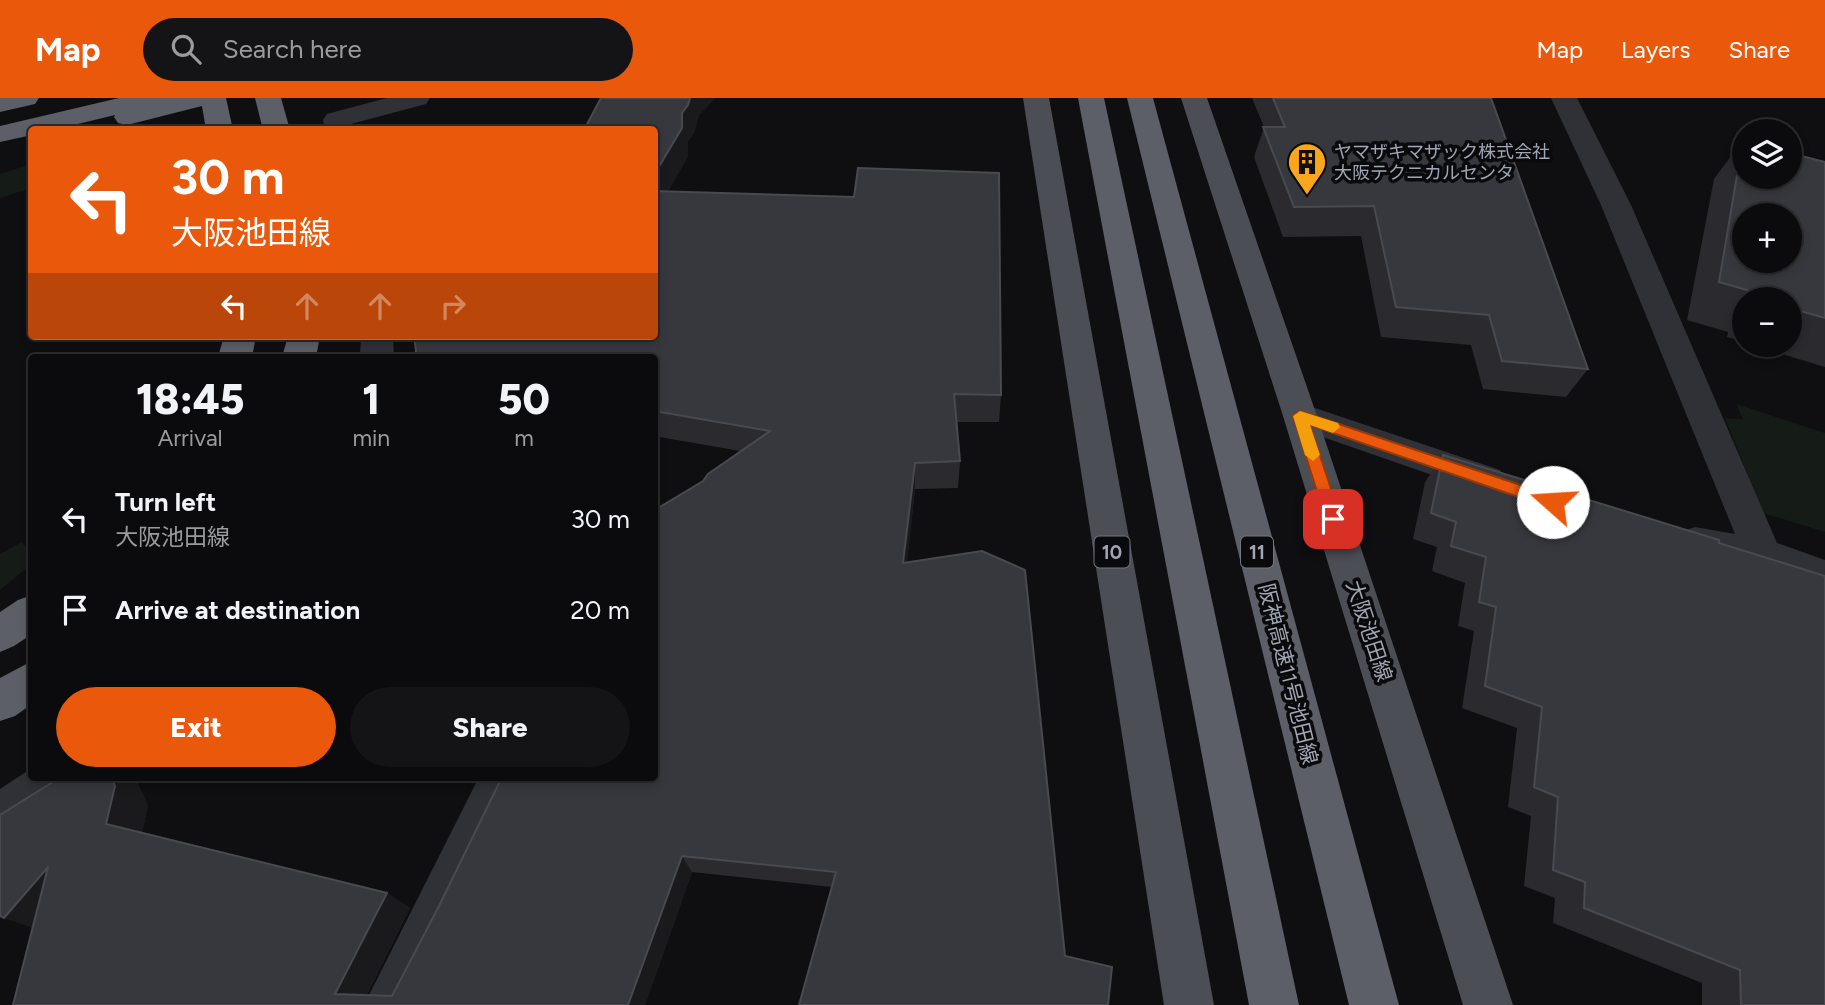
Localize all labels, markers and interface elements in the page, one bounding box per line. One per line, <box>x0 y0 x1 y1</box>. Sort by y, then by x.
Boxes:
search box <box>143 18 633 81</box>
text: Map <box>35 30 101 69</box>
icon: search <box>167 30 205 68</box>
text: Search here <box>223 33 362 65</box>
text: Map <box>1536 35 1583 64</box>
text: Layers <box>1621 35 1690 64</box>
text: Share <box>1728 35 1790 64</box>
map controls <box>1732 119 1802 357</box>
button: layers <box>1732 119 1802 189</box>
building icon: ヤマザキマザック株式会社 大阪テクニカルセンタ <box>1286 141 1328 196</box>
place label: ヤマザキマザック株式会社 大阪テクニカルセンタ <box>1334 141 1550 184</box>
text: 30 m <box>171 147 284 206</box>
icon: left <box>56 154 147 245</box>
button: + <box>1732 203 1802 273</box>
text: 大阪池田線 <box>171 214 331 252</box>
icon: left <box>215 287 253 325</box>
icon: ahead <box>288 287 326 325</box>
icon: ahead <box>361 287 399 325</box>
icon: right <box>434 287 472 325</box>
button: − <box>1732 287 1802 357</box>
text: 18:45 <box>136 374 244 425</box>
text: 1 <box>362 374 380 425</box>
text: 50 <box>498 374 550 425</box>
text: Arrival <box>158 424 223 452</box>
text: min <box>352 424 390 452</box>
text: m <box>514 424 534 452</box>
position arrow <box>1516 465 1590 539</box>
text: Turn left <box>115 486 216 518</box>
pin <box>1303 489 1363 549</box>
icon: left <box>56 500 94 538</box>
icon: arrive <box>1314 500 1352 538</box>
text: 30 m <box>571 503 630 535</box>
text: 大阪池田線 <box>115 523 230 551</box>
road number: 10 <box>1094 536 1130 568</box>
road number: 11 <box>1241 536 1273 568</box>
street label: 大阪池田線 <box>1341 577 1398 685</box>
street label: 阪神高速11号池田線 <box>1254 581 1323 767</box>
icon: arrive <box>56 591 94 629</box>
text: Arrive at destination <box>115 594 360 626</box>
text: 20 m <box>570 594 630 626</box>
button: Exit <box>56 687 336 767</box>
button: Share <box>350 687 630 767</box>

